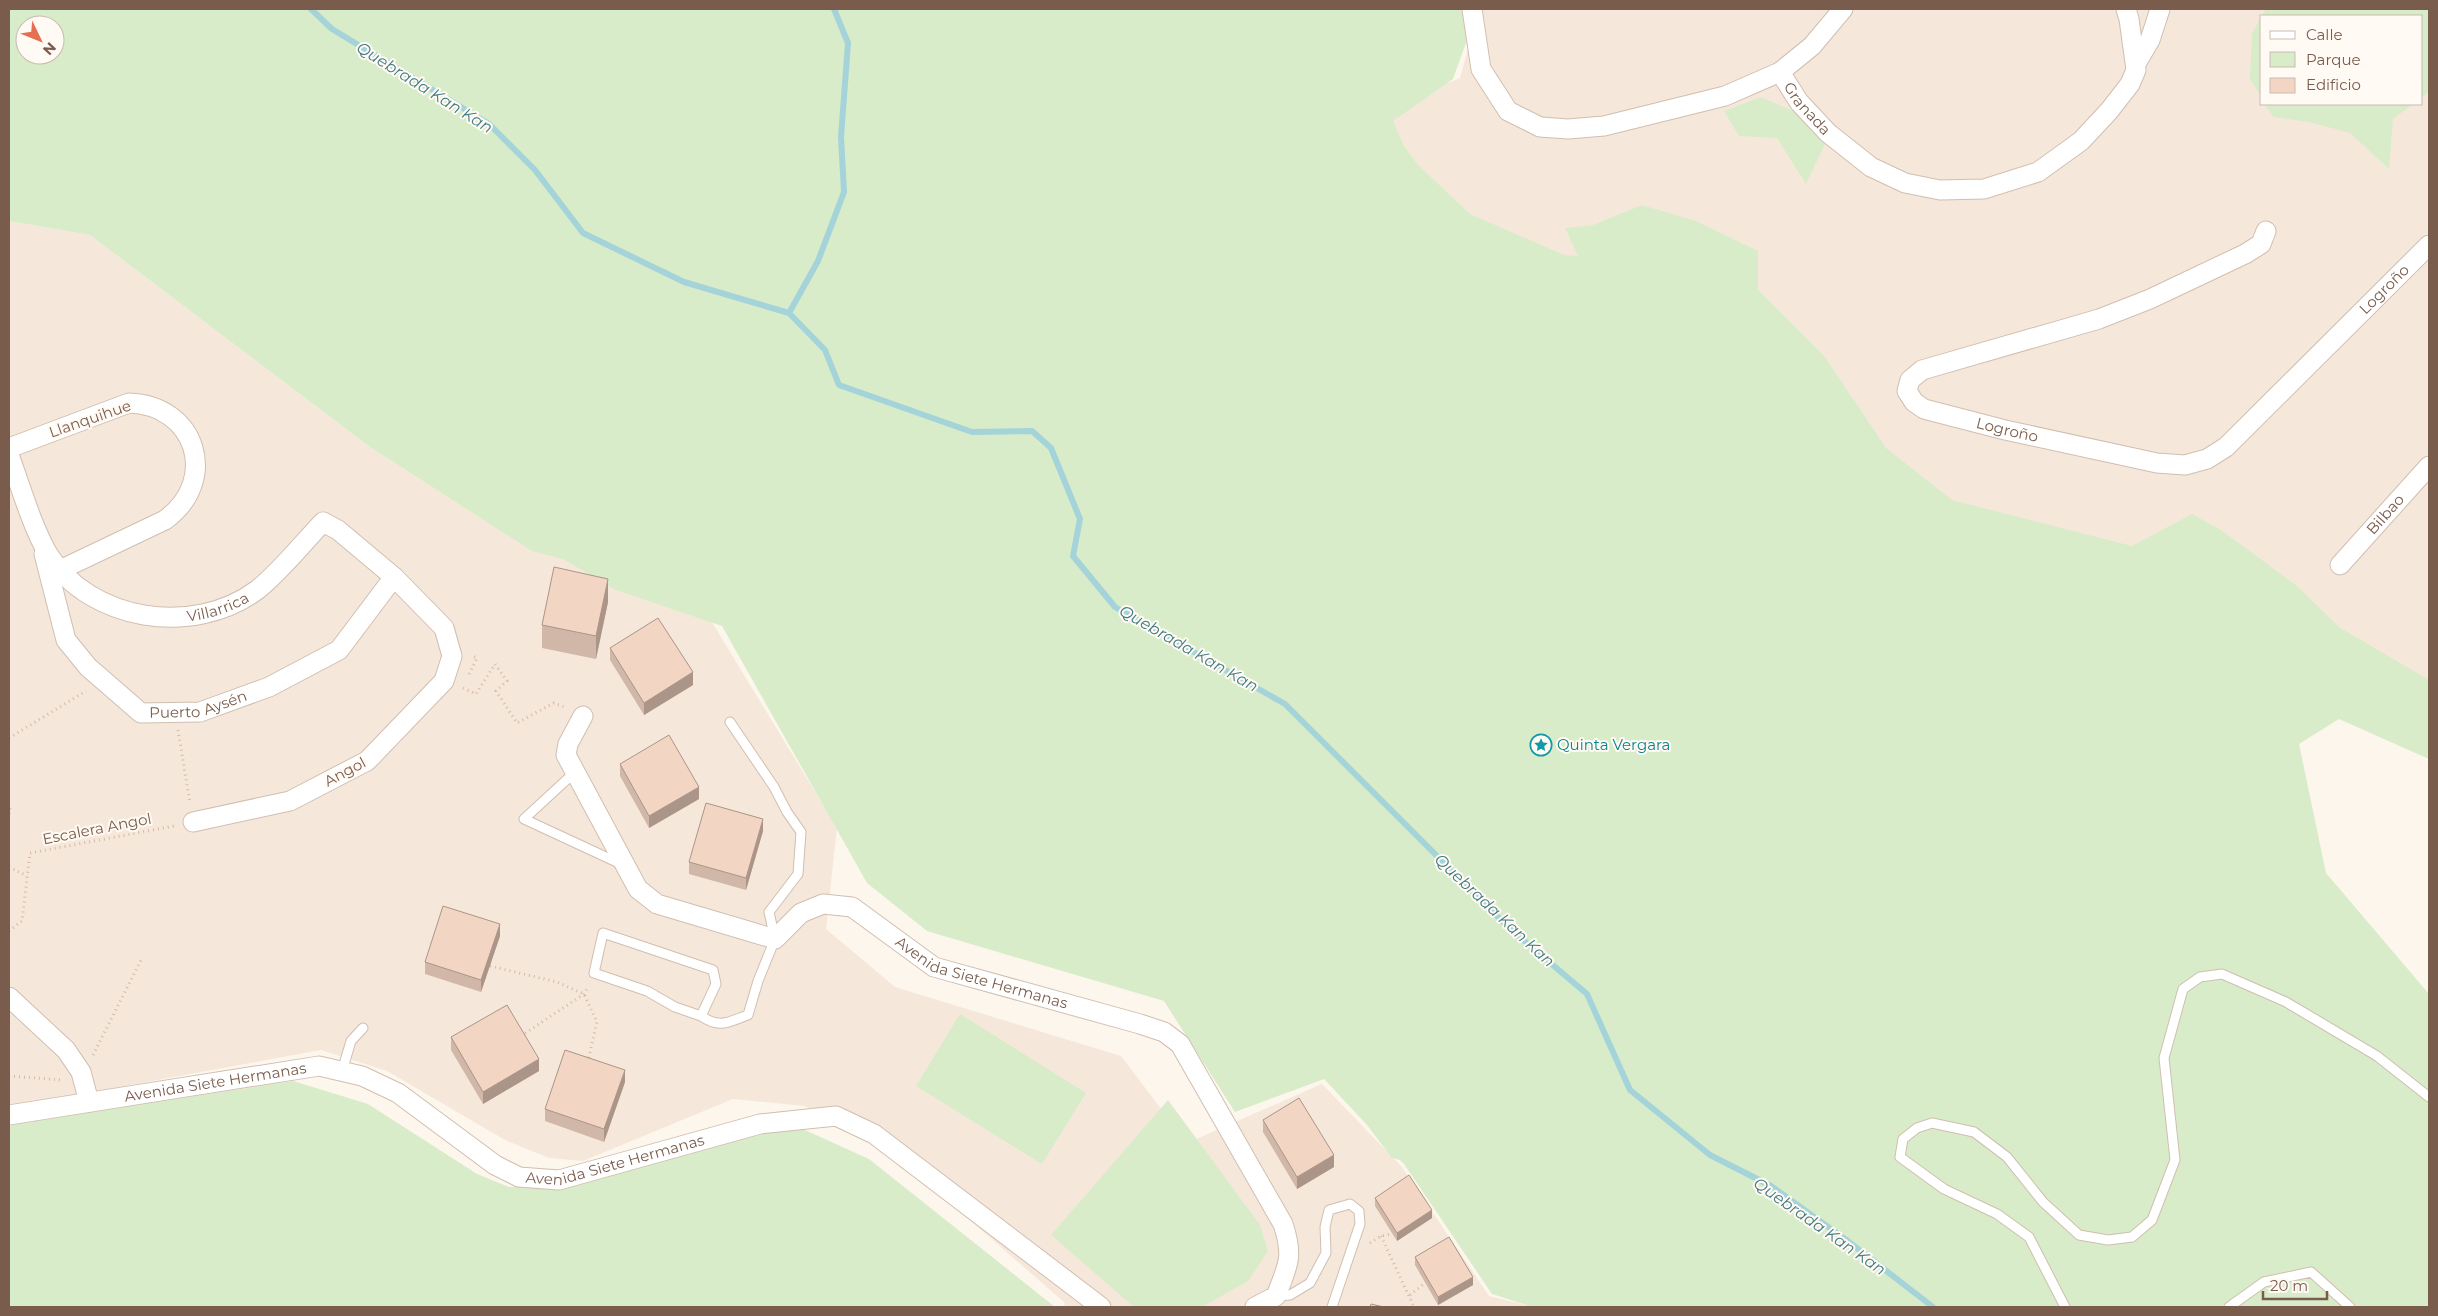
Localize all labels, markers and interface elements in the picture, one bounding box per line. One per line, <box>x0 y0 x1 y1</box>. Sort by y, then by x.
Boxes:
north arrow <box>15 15 65 65</box>
legend <box>2260 15 2423 105</box>
text: Calle <box>2306 25 2343 44</box>
water label: Quebrada Kan Kan <box>353 38 496 137</box>
text: N <box>39 39 60 59</box>
text: Parque <box>2306 50 2361 69</box>
text: Edificio <box>2306 75 2361 94</box>
street label: Granada <box>1780 78 1835 139</box>
street label: Logroño <box>2355 260 2413 318</box>
street label: Llanquihue <box>46 396 133 441</box>
street label: Logroño <box>1974 413 2040 446</box>
street label: Bilbao <box>2362 490 2408 538</box>
street label: Villarrica <box>186 588 252 625</box>
water label: Quebrada Kan Kan <box>1116 601 1262 696</box>
street label: Puerto Aysén <box>149 686 249 722</box>
place icon: Quinta Vergara <box>1529 733 1553 757</box>
place label: Quinta Vergara <box>1557 735 1670 754</box>
street label: Angol <box>321 753 369 790</box>
street label: Escalera Angol <box>41 809 153 848</box>
water label: Quebrada Kan Kan <box>1431 850 1559 971</box>
street label: Avenida Siete Hermanas <box>892 932 1070 1013</box>
street label: Avenida Siete Hermanas <box>123 1058 308 1106</box>
street label: Avenida Siete Hermanas <box>525 1130 706 1189</box>
water label: Quebrada Kan Kan <box>1750 1174 1890 1279</box>
scale bar <box>2263 1268 2327 1300</box>
text: 20 m <box>2270 1276 2308 1295</box>

